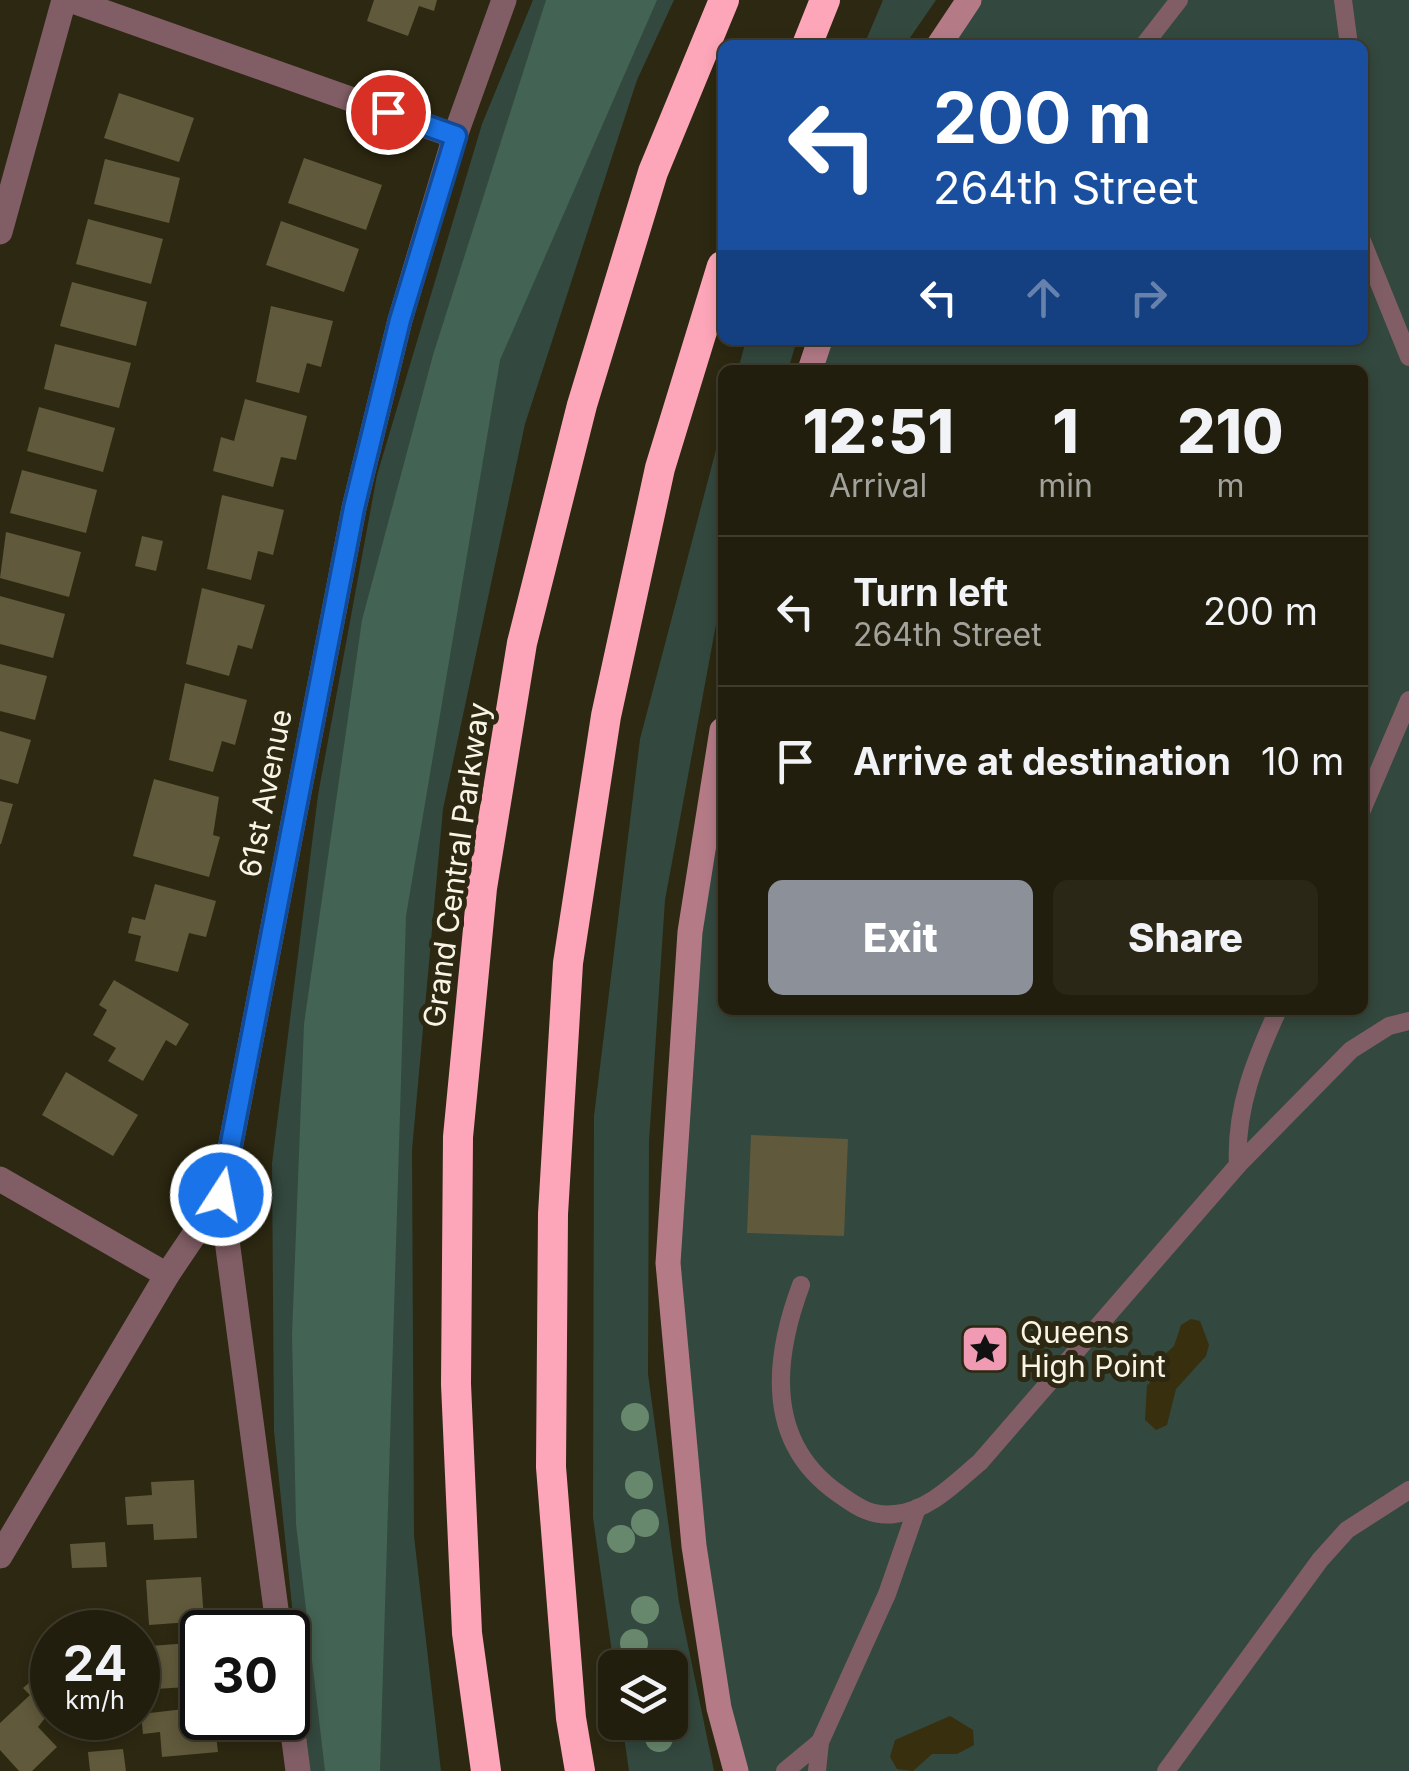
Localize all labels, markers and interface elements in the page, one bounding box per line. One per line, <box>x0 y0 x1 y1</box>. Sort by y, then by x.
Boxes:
pin <box>346 70 431 155</box>
text: 200 m <box>933 75 1152 160</box>
icon: left <box>768 80 898 210</box>
icon: arrive <box>361 85 416 140</box>
text: 264th Street <box>933 160 1198 215</box>
icon: left <box>911 270 966 325</box>
icon: ahead <box>1016 270 1071 325</box>
icon: right <box>1121 270 1176 325</box>
text: 12:51 <box>802 395 954 467</box>
text: 1 <box>1052 395 1079 467</box>
text: 210 <box>1177 395 1284 467</box>
text: Arrival <box>829 466 927 505</box>
text: min <box>1038 466 1093 505</box>
text: m <box>1216 466 1244 505</box>
text: Turn left <box>853 569 1008 615</box>
icon: left <box>768 584 823 639</box>
text: 200 m <box>1203 588 1318 634</box>
text: 264th Street <box>853 615 1042 654</box>
street label: Grand Central Parkway <box>415 700 497 1030</box>
street label: 61st Avenue <box>231 706 299 880</box>
icon: arrive <box>768 734 823 789</box>
text: Arrive at destination <box>853 738 1231 784</box>
text: 10 m <box>1261 738 1344 784</box>
button: Exit <box>768 880 1033 995</box>
button: Share <box>1053 880 1318 995</box>
position arrow <box>169 1143 273 1247</box>
place label: Queens High Point <box>1020 1314 1166 1384</box>
place icon: Queens High Point <box>959 1323 1011 1375</box>
speed limit sign: 30 <box>180 1610 310 1740</box>
text: 24 <box>63 1633 127 1693</box>
map controls <box>598 1650 688 1740</box>
button: layers <box>598 1650 688 1740</box>
text: km/h <box>65 1685 125 1715</box>

